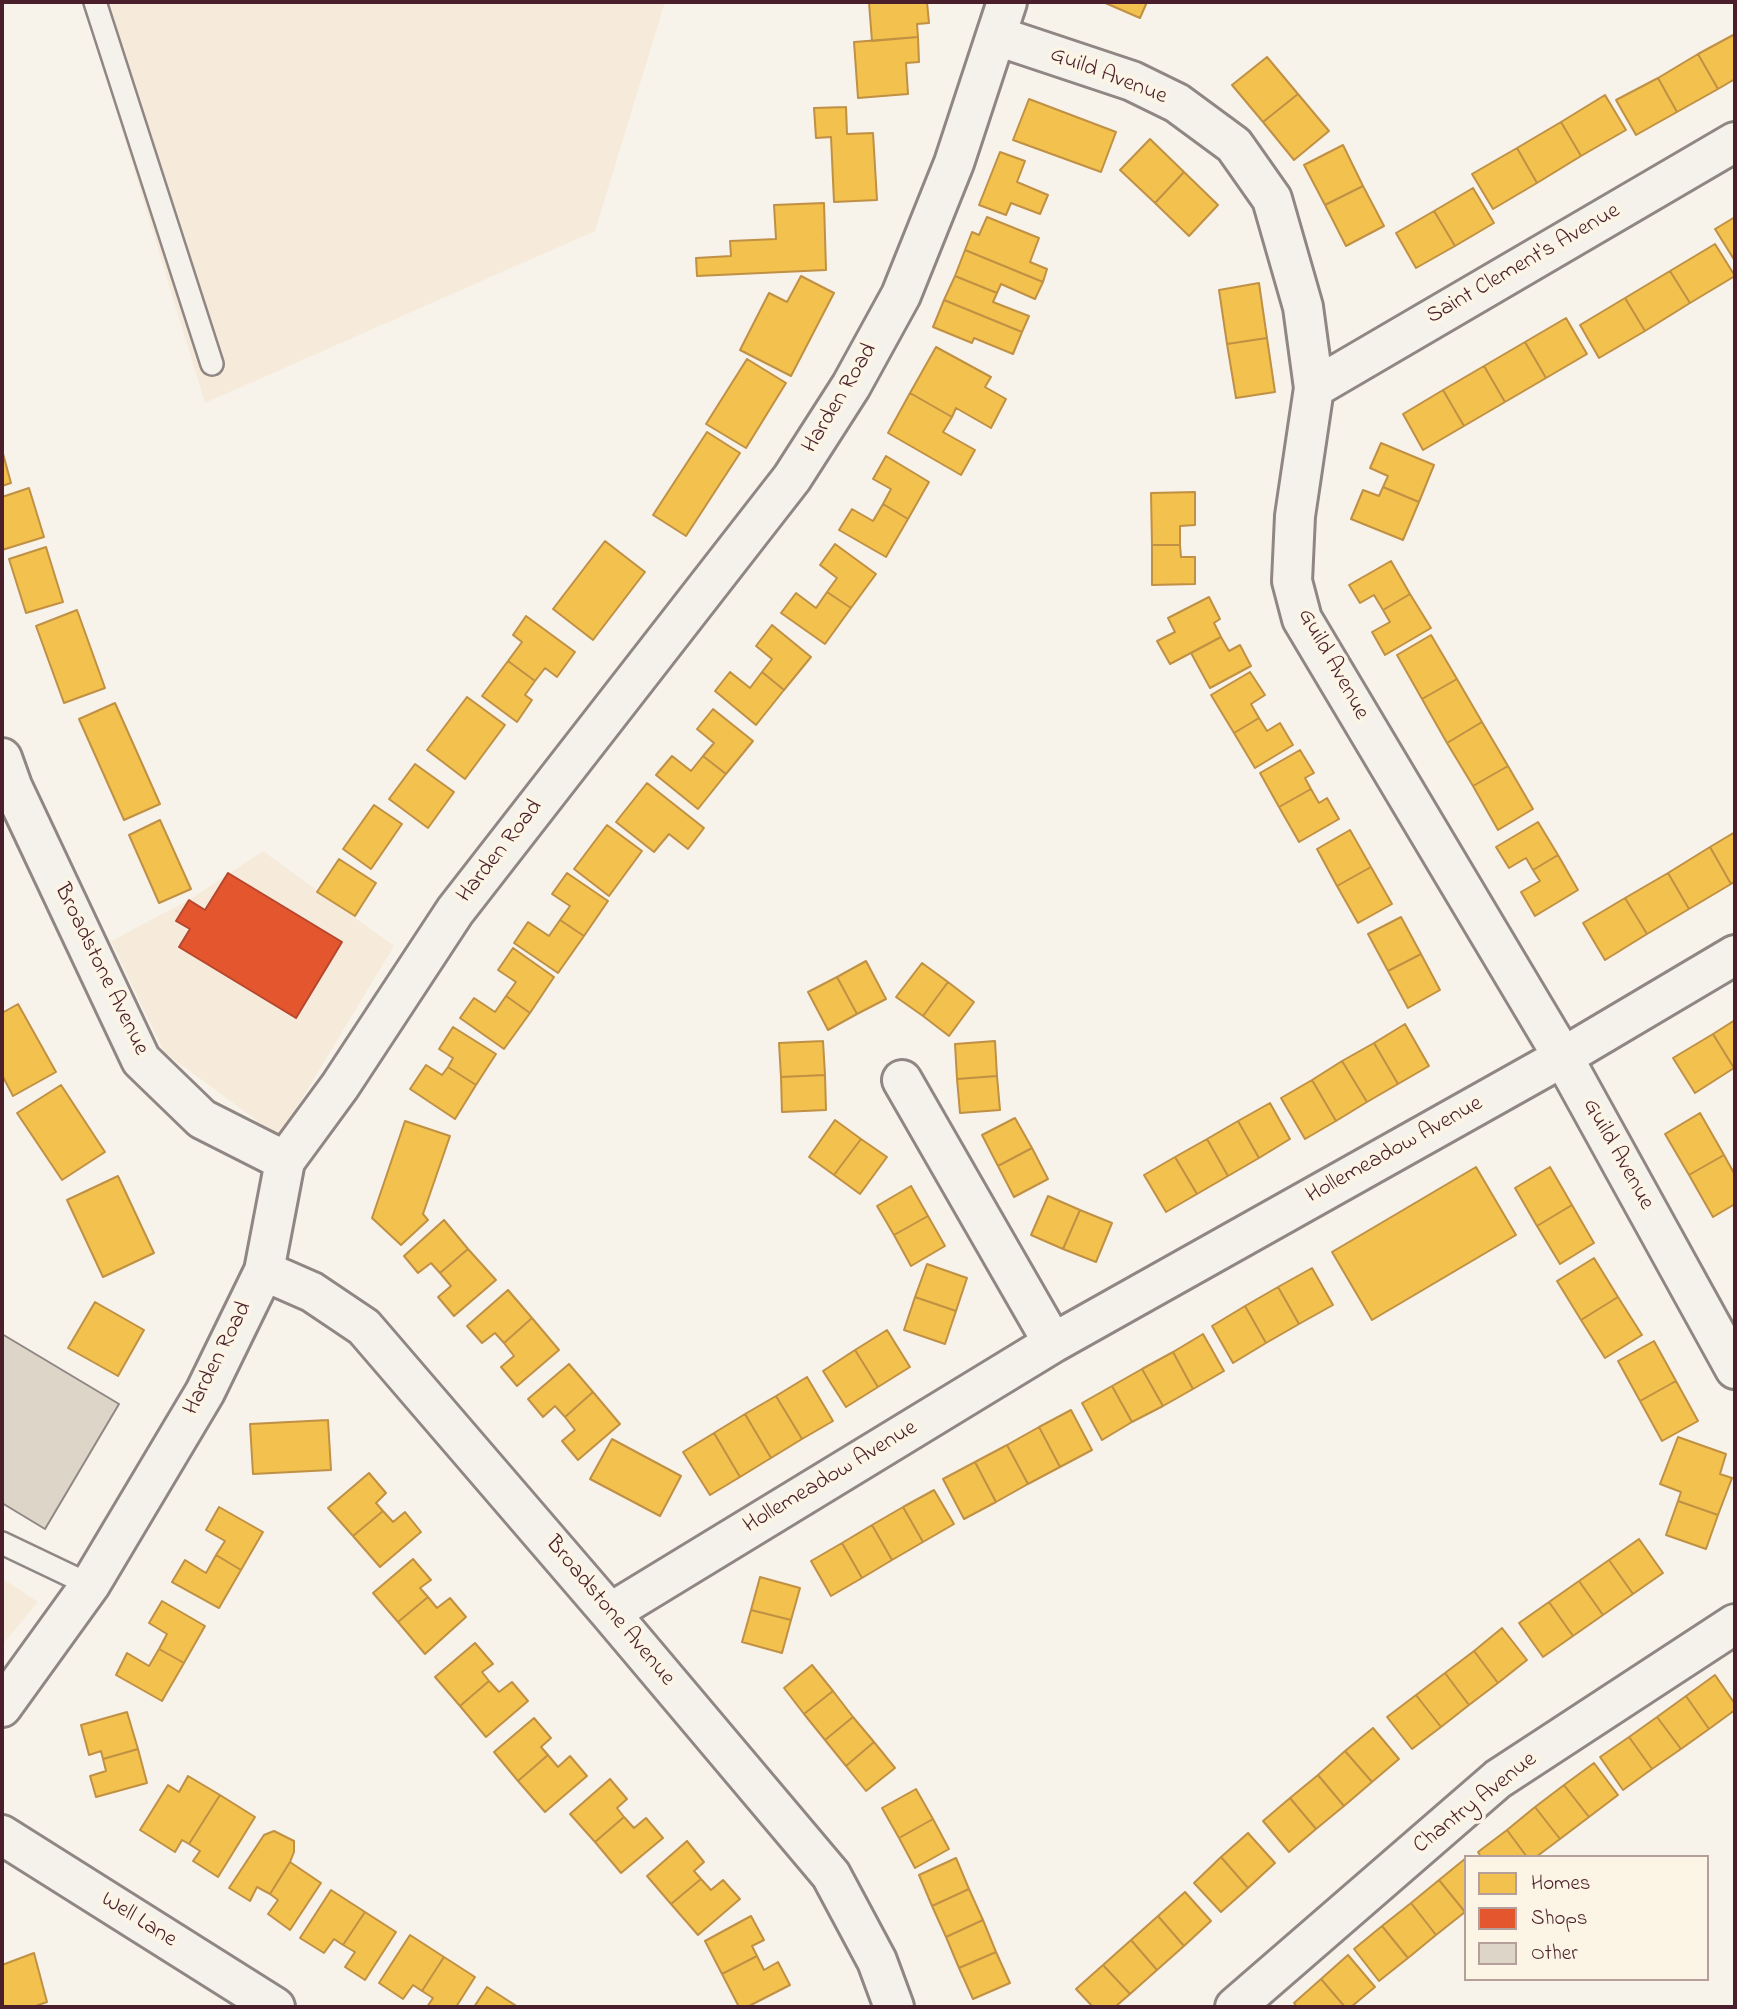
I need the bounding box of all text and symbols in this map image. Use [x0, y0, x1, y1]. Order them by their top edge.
street label: Guild Avenue [1046, 42, 1170, 112]
street label: Saint Clement's Avenue [1422, 198, 1626, 332]
street label: Harden Road [797, 339, 885, 459]
street label: Guild Avenue [1290, 605, 1374, 725]
street label: Harden Road [452, 795, 550, 909]
street label: Broadstone Avenue [47, 880, 153, 1060]
street label: Hollemeadow Avenue [1302, 1091, 1488, 1211]
street label: Guild Avenue [1575, 1095, 1659, 1215]
street label: Harden Road [179, 1298, 259, 1420]
street label: Hollemeadow Avenue [739, 1415, 923, 1541]
street label: Broadstone Avenue [538, 1531, 680, 1693]
street label: Chantry Avenue [1409, 1747, 1543, 1861]
legend [1464, 1855, 1709, 1981]
text: Homes [1531, 1869, 1591, 1899]
street label: Well Lane [95, 1887, 181, 1955]
text: Shops [1531, 1904, 1588, 1934]
text: Other [1531, 1939, 1578, 1969]

